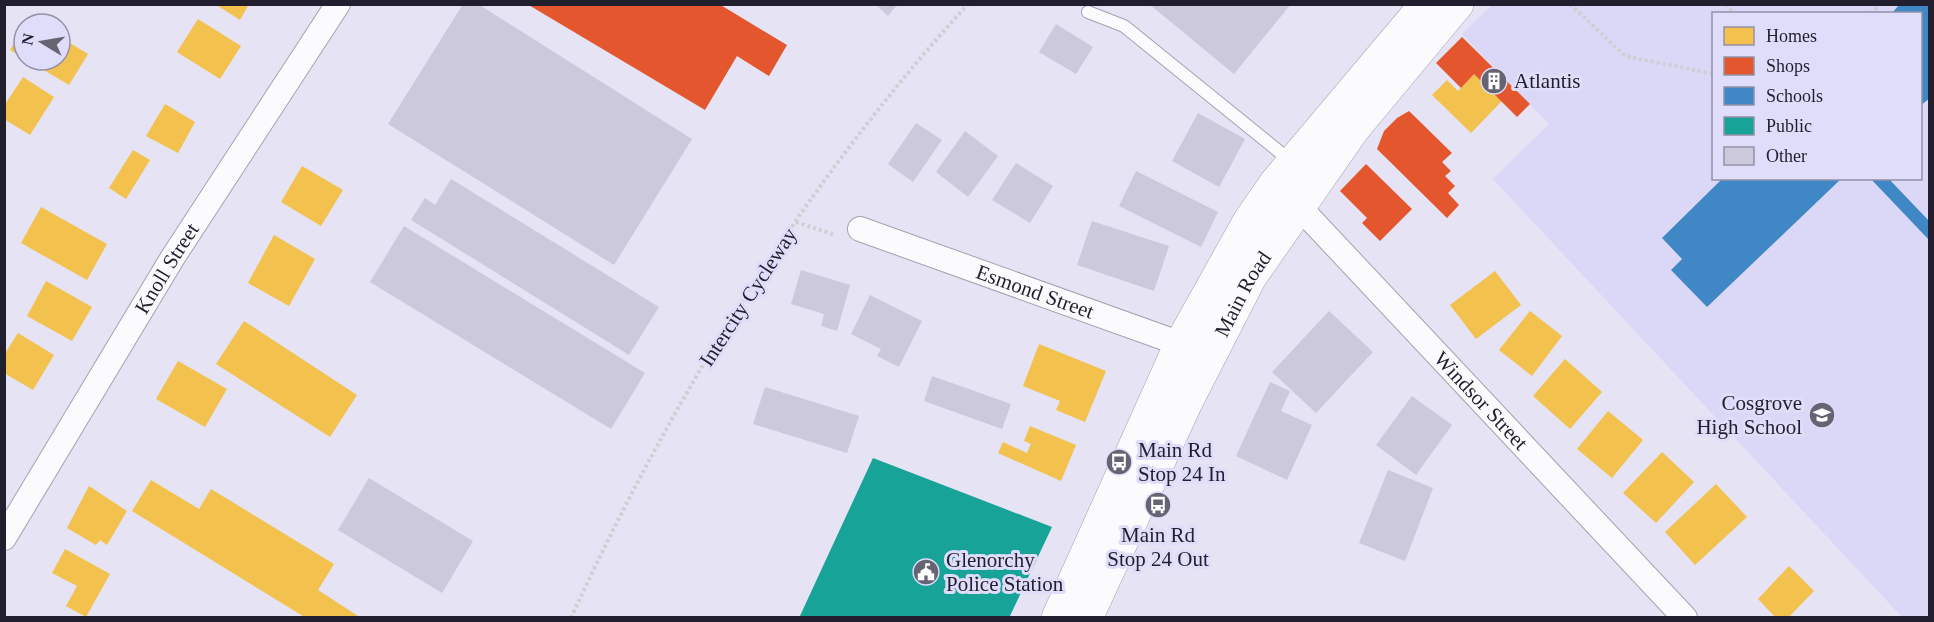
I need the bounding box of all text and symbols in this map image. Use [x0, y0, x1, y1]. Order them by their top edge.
north arrow [12, 12, 72, 72]
legend [1712, 12, 1922, 180]
text: Homes [1766, 26, 1817, 46]
text: N [18, 32, 37, 47]
text: Shops [1766, 56, 1810, 76]
building icon: Atlantis [1479, 66, 1509, 96]
place label: Atlantis [1514, 69, 1581, 93]
text: Schools [1766, 86, 1823, 106]
text: Public [1766, 116, 1812, 136]
text: Other [1766, 146, 1807, 166]
street label: Knoll Street [130, 218, 204, 318]
street label: Intercity Cycleway [694, 223, 802, 371]
street label: Main Road [1209, 246, 1276, 341]
street label: Esmond Street [973, 260, 1097, 324]
street label: Windsor Street [1429, 347, 1533, 455]
place label: Cosgrove High School [1696, 391, 1802, 439]
school or university icon: Cosgrove High School [1807, 400, 1837, 430]
place label: Main Rd Stop 24 In [1138, 438, 1226, 486]
bus stop icon: Main Rd Stop 24 In [1104, 447, 1134, 477]
bus stop icon: Main Rd Stop 24 Out [1143, 490, 1173, 520]
place label: Main Rd Stop 24 Out [1107, 523, 1209, 571]
place label: Glenorchy Police Station [946, 548, 1064, 596]
public building icon: Glenorchy Police Station [911, 557, 941, 587]

